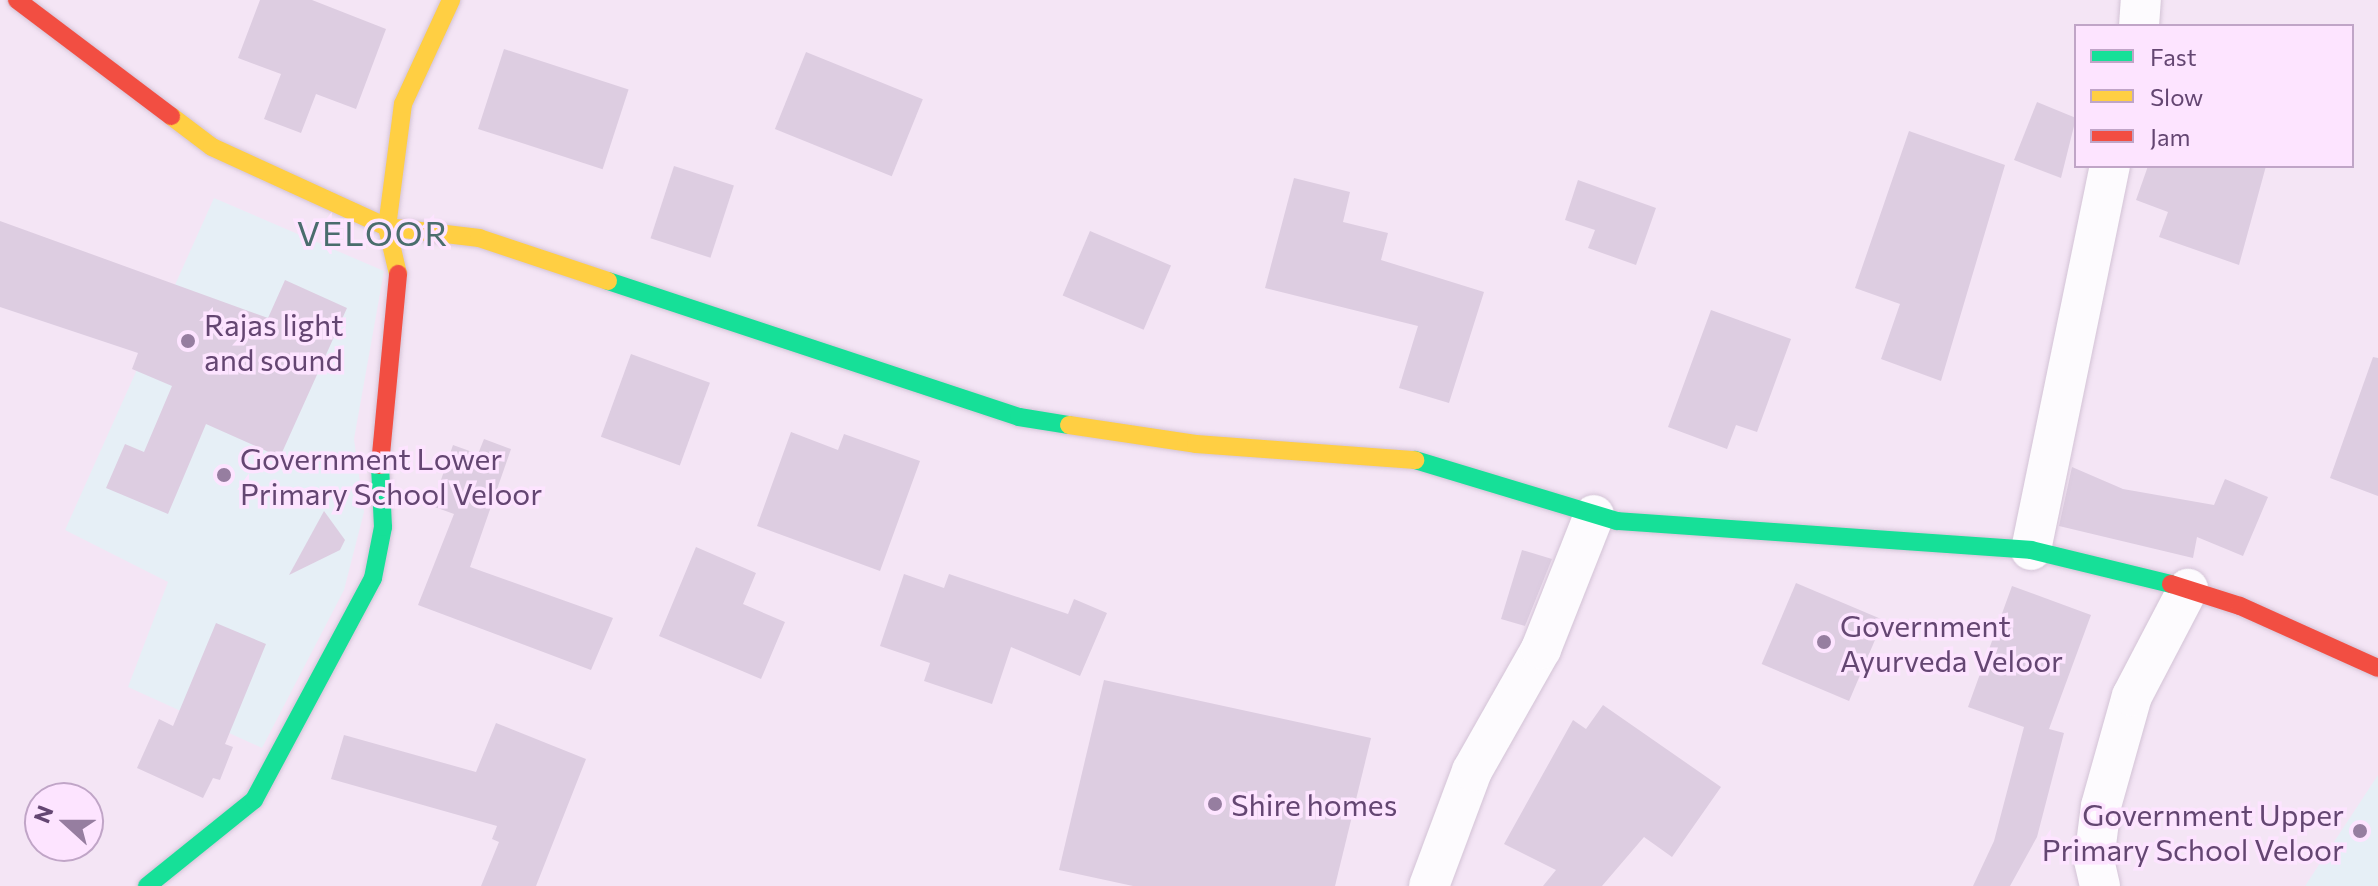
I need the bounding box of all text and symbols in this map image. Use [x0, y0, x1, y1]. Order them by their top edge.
legend [2074, 24, 2354, 168]
text: Fast [2150, 42, 2197, 71]
text: Slow [2150, 82, 2203, 111]
text: Jam [2150, 122, 2190, 151]
district label: VELOOR [297, 213, 449, 253]
place label: Rajas light and sound [204, 306, 344, 376]
marker: Rajas light and sound [179, 332, 197, 350]
place label: Government Lower Primary School Veloor [240, 440, 542, 510]
marker: Government Lower Primary School Veloor [215, 466, 233, 484]
place label: Government Ayurveda Veloor [1840, 607, 2063, 678]
marker: Government Ayurveda Veloor [1815, 633, 1833, 651]
north arrow [24, 782, 104, 862]
place label: Shire homes [1231, 786, 1397, 822]
marker: Shire homes [1206, 795, 1224, 813]
place label: Government Upper Primary School Veloor [2042, 796, 2344, 866]
text: N [27, 801, 59, 826]
marker: Government Upper Primary School Veloor [2351, 822, 2369, 840]

